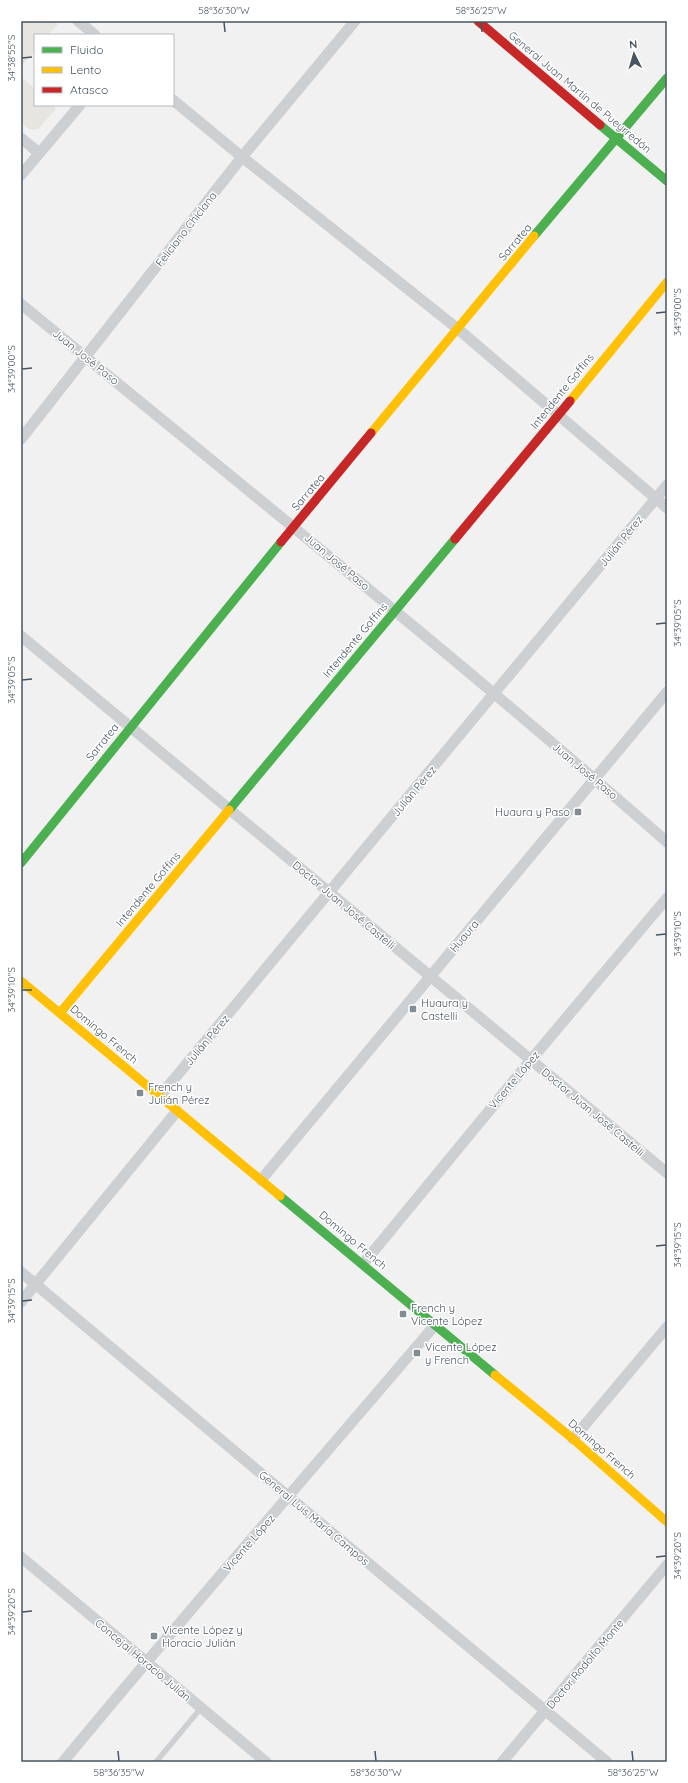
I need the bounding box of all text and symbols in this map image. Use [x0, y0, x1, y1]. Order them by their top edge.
text: 58°36'30"W [198, 4, 250, 17]
text: 58°36'25"W [455, 4, 507, 17]
street label: General Juan Martín de Pueyrredón [506, 28, 654, 156]
text: 34°38'55"S [5, 34, 18, 81]
legend [34, 34, 174, 106]
north arrow [614, 34, 654, 74]
text: N [628, 37, 638, 51]
text: Fluido [70, 42, 103, 57]
text: Lento [70, 62, 101, 77]
text: Atasco [70, 82, 108, 97]
street label: Feliciano Chiclana [152, 189, 220, 269]
street label: Sarratea [495, 220, 535, 264]
text: 34°39'00"S [671, 288, 684, 336]
street label: Juan José Paso [50, 326, 122, 388]
text: 34°39'00"S [5, 345, 18, 393]
street label: Intendente Goffins [527, 350, 597, 432]
street label: Sarratea [288, 470, 328, 514]
street label: Julián Pérez [596, 513, 646, 569]
street label: Juan José Paso [302, 531, 373, 594]
text: 34°39'05"S [671, 599, 684, 647]
street label: Intendente Goffins [320, 600, 390, 680]
text: 34°39'05"S [5, 656, 18, 704]
street label: Sarratea [83, 720, 121, 764]
street label: Juan José Paso [550, 740, 621, 803]
street label: Julián Pérez [389, 763, 439, 819]
place label: Huaura y Paso [495, 805, 570, 819]
marker: Huaura y Paso [573, 807, 583, 817]
street label: Intendente Goffins [113, 849, 183, 929]
street label: Doctor Juan José Castelli [290, 858, 398, 952]
text: 34°39'10"S [671, 911, 684, 957]
street label: Huaura [447, 917, 481, 955]
text: 34°39'10"S [5, 967, 18, 1013]
place label: Huaura y Castelli [421, 996, 468, 1023]
street label: Domingo French [67, 1002, 141, 1066]
marker: Huaura y Castelli [408, 1004, 418, 1014]
street label: Julián Pérez [182, 1012, 232, 1068]
street label: Vicente López [486, 1048, 542, 1112]
street label: Doctor Juan José Castelli [539, 1065, 647, 1159]
place label: French y Julián Pérez [148, 1080, 210, 1107]
marker: French y Julián Pérez [135, 1088, 145, 1098]
street label: Domingo French [316, 1208, 390, 1272]
text: 34°39'15"S [671, 1222, 684, 1268]
text: 34°39'15"S [5, 1278, 18, 1324]
place label: French y Vicente López [411, 1301, 482, 1328]
marker: French y Vicente López [398, 1309, 408, 1319]
place label: Vicente López y French [425, 1340, 496, 1367]
marker: Vicente López y French [412, 1348, 422, 1358]
street label: Domingo French [566, 1416, 638, 1482]
street label: General Luis María Campos [256, 1468, 372, 1568]
street label: Vicente López [220, 1511, 278, 1575]
text: 34°39'20"S [671, 1532, 684, 1580]
text: 34°39'20"S [5, 1588, 18, 1636]
street label: Concejal Horacio Julián [92, 1616, 194, 1704]
street label: Doctor Rodolfo Monte [543, 1616, 627, 1712]
place label: Vicente López y Horacio Julián [162, 1623, 243, 1650]
marker: Vicente López y Horacio Julián [149, 1631, 159, 1641]
text: 58°36'35"W [94, 1766, 145, 1779]
text: 58°36'30"W [350, 1766, 402, 1779]
text: 58°36'25"W [607, 1766, 659, 1779]

